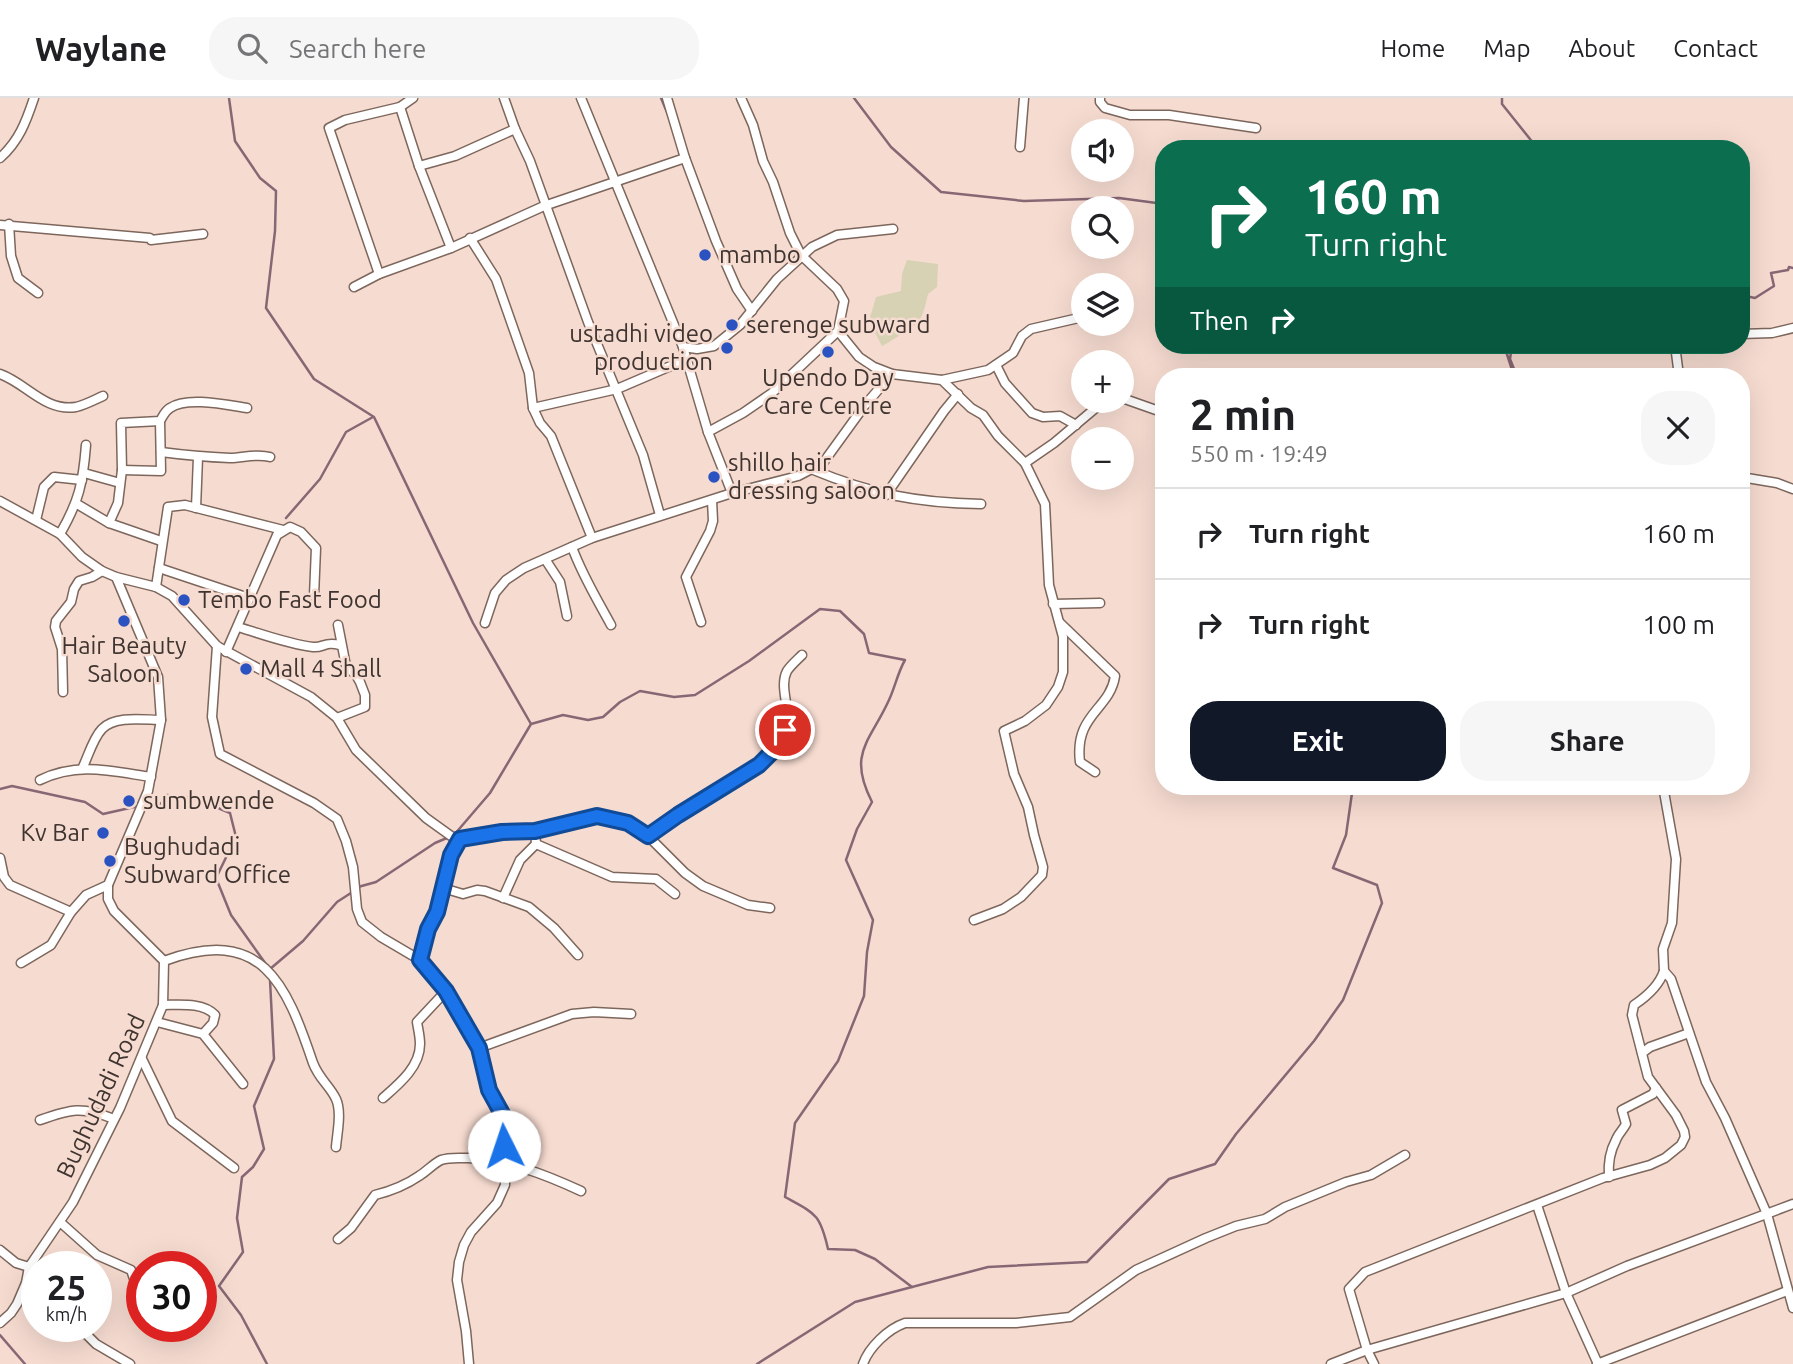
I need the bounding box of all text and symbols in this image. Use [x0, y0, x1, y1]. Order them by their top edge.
search box [209, 17, 699, 80]
icon: search [233, 29, 271, 67]
text: Waylane [35, 30, 167, 67]
text: Search here [289, 34, 426, 63]
text: Home [1380, 35, 1445, 62]
text: Map [1483, 35, 1530, 62]
text: About [1568, 35, 1635, 62]
text: Contact [1673, 35, 1758, 62]
map controls [1071, 119, 1134, 490]
button: sound [1071, 119, 1134, 182]
icon: right [1190, 168, 1281, 259]
text: 160 m [1305, 168, 1442, 223]
button: search [1071, 196, 1134, 259]
text: Turn right [1305, 226, 1447, 262]
place label: mambo [719, 241, 801, 268]
marker: mambo [697, 247, 713, 263]
button: layers [1071, 273, 1134, 336]
icon: right [1263, 301, 1301, 339]
text: Then [1190, 306, 1249, 335]
place label: serenge subward [746, 311, 930, 338]
marker: serenge subward [724, 317, 740, 333]
place label: ustadhi video production [569, 320, 713, 375]
marker: ustadhi video production [719, 340, 735, 356]
marker: Upendo Day Care Centre [820, 344, 836, 360]
button: + [1071, 350, 1134, 413]
place label: Upendo Day Care Centre [762, 364, 894, 419]
text: 2 min [1190, 391, 1296, 438]
button: close [1641, 391, 1715, 465]
button: − [1071, 427, 1134, 490]
text: 550 m · 19:49 [1190, 441, 1328, 466]
place label: shillo hair dressing saloon [728, 449, 895, 504]
marker: shillo hair dressing saloon [706, 469, 722, 485]
icon: right [1190, 515, 1228, 553]
text: Turn right [1249, 519, 1370, 548]
text: 160 m [1643, 519, 1715, 548]
place label: Tembo Fast Food [198, 586, 382, 613]
marker: Tembo Fast Food [176, 592, 192, 608]
icon: right [1190, 606, 1228, 644]
text: Turn right [1249, 610, 1370, 639]
text: 100 m [1643, 610, 1715, 639]
marker: Hair Beauty Saloon [116, 613, 132, 629]
place label: Hair Beauty Saloon [61, 632, 187, 687]
place label: Mall 4 Shall [260, 655, 382, 682]
marker: Mall 4 Shall [238, 661, 254, 677]
pin [755, 700, 815, 760]
button: Exit [1190, 701, 1446, 781]
button: Share [1460, 701, 1715, 781]
icon: arrive [766, 711, 804, 749]
place label: sumbwende [143, 787, 275, 814]
marker: sumbwende [121, 793, 137, 809]
place label: Kv Bar [21, 819, 89, 846]
marker: Kv Bar [95, 825, 111, 841]
place label: Bughudadi Subward Office [124, 833, 291, 888]
marker: Bughudadi Subward Office [102, 853, 118, 869]
street label: Bughudadi Road [51, 1010, 150, 1182]
position arrow [467, 1109, 541, 1183]
speed limit sign: 30 [126, 1251, 217, 1342]
text: 25 [47, 1267, 86, 1307]
text: km/h [46, 1304, 87, 1324]

